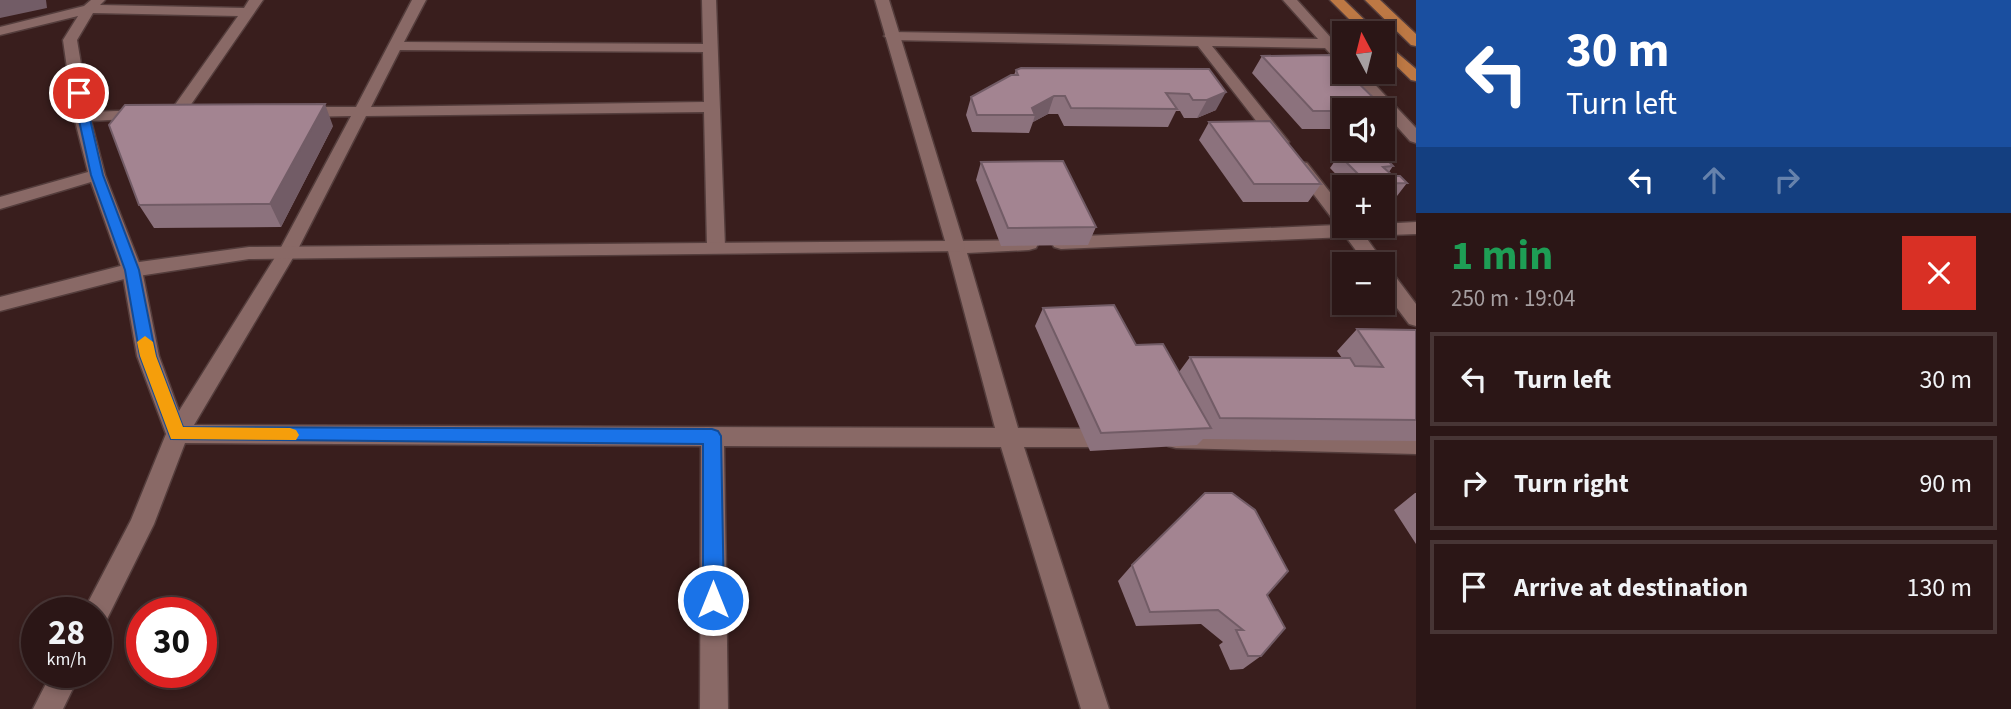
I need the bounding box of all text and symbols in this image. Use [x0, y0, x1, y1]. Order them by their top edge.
text: 30 m [1566, 16, 1670, 86]
north arrow [1332, 21, 1395, 84]
map controls [1332, 21, 1395, 315]
icon: left [1451, 28, 1542, 119]
pin [49, 63, 109, 123]
icon: arrive [60, 74, 98, 112]
text: Turn left [1566, 81, 1677, 127]
button: sound [1332, 98, 1395, 161]
icon: left [1622, 161, 1660, 199]
icon: ahead [1695, 161, 1733, 199]
icon: right [1768, 161, 1806, 199]
button: + [1332, 175, 1395, 238]
text: 1 min [1451, 226, 1553, 286]
button: close [1902, 236, 1976, 310]
button: − [1332, 252, 1395, 315]
text: 250 m · 19:04 [1451, 282, 1575, 315]
icon: left [1455, 360, 1493, 398]
text: Turn left [1514, 361, 1611, 398]
text: 30 m [1919, 361, 1972, 398]
icon: right [1455, 464, 1493, 502]
text: Turn right [1514, 465, 1629, 502]
text: 90 m [1919, 465, 1972, 502]
position arrow [676, 563, 750, 637]
icon: arrive [1455, 568, 1493, 606]
text: Arrive at destination [1514, 569, 1748, 606]
text: 130 m [1906, 569, 1972, 606]
speed limit sign: 30 [126, 597, 217, 688]
text: 28 [48, 608, 85, 658]
text: km/h [47, 647, 86, 672]

